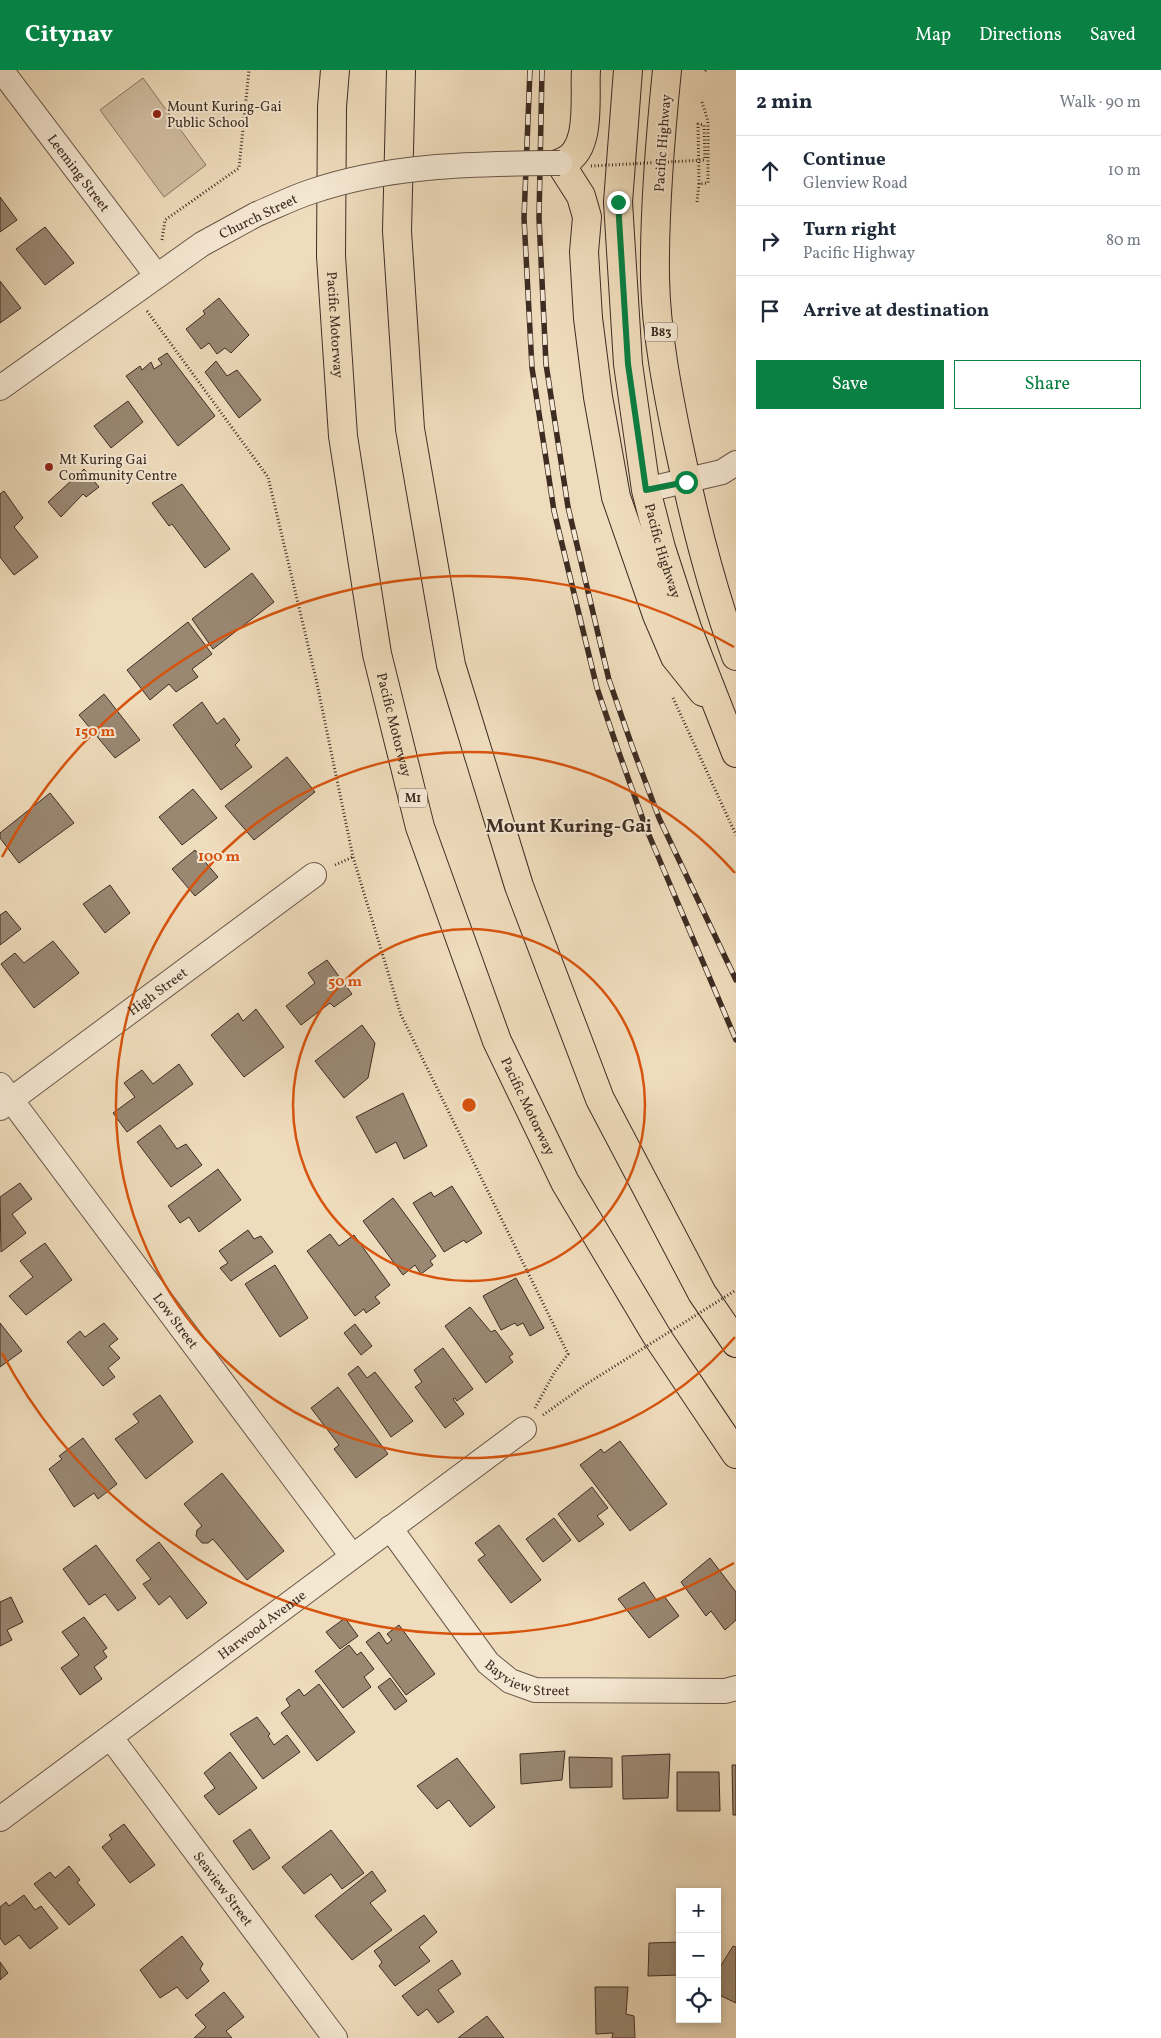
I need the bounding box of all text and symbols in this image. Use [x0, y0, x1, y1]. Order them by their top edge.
text: Citynav [25, 18, 113, 52]
text: Map [915, 23, 951, 48]
text: Directions [979, 23, 1062, 48]
text: Saved [1090, 23, 1136, 48]
text: 2 min [756, 88, 813, 117]
text: Walk · 90 m [1059, 92, 1141, 114]
street label: Pacific Highway [651, 93, 676, 193]
place label: Mount Kuring-Gai Public School [167, 98, 282, 133]
marker: Mount Kuring-Gai Public School [151, 108, 163, 120]
street label: Leeming Street [42, 131, 113, 217]
text: Continue [803, 147, 886, 173]
icon: ahead [756, 157, 784, 185]
text: 10 m [1108, 160, 1141, 182]
text: Glenview Road [803, 173, 908, 195]
street label: Church Street [216, 190, 301, 245]
route end [607, 191, 630, 214]
text: Turn right [803, 217, 896, 243]
icon: right [756, 227, 784, 255]
text: 80 m [1106, 230, 1141, 252]
text: Pacific Highway [803, 243, 915, 265]
street label: Pacific Motorway [321, 271, 347, 379]
icon: arrive [756, 297, 784, 325]
text: Arrive at destination [803, 298, 989, 324]
road number: B83 [645, 322, 677, 342]
button: Save [756, 360, 944, 409]
button: Share [954, 360, 1141, 409]
place label: Mt Kuring Gai Community Centre [59, 451, 178, 486]
marker: Mt Kuring Gai Community Centre [43, 461, 55, 473]
route start [675, 471, 698, 494]
street label: Pacific Highway [639, 502, 685, 601]
street label: Pacific Motorway [371, 671, 415, 780]
text: 150 m [75, 722, 115, 743]
road number: M1 [399, 788, 427, 808]
district label: Mount Kuring-Gai [486, 814, 653, 840]
text: 100 m [198, 847, 241, 868]
street label: High Street [125, 964, 192, 1021]
text: 50 m [328, 972, 362, 993]
street label: Pacific Motorway [495, 1054, 559, 1159]
centre of rings [460, 1096, 478, 1114]
street label: Low Street [148, 1290, 202, 1353]
street label: Harwood Avenue [214, 1586, 311, 1665]
street label: Bayview Street [480, 1656, 570, 1701]
street label: Seaview Street [188, 1848, 257, 1931]
map controls [676, 1888, 721, 2023]
button: + [676, 1888, 721, 1933]
button: − [676, 1933, 721, 1978]
button: locate [676, 1978, 721, 2023]

